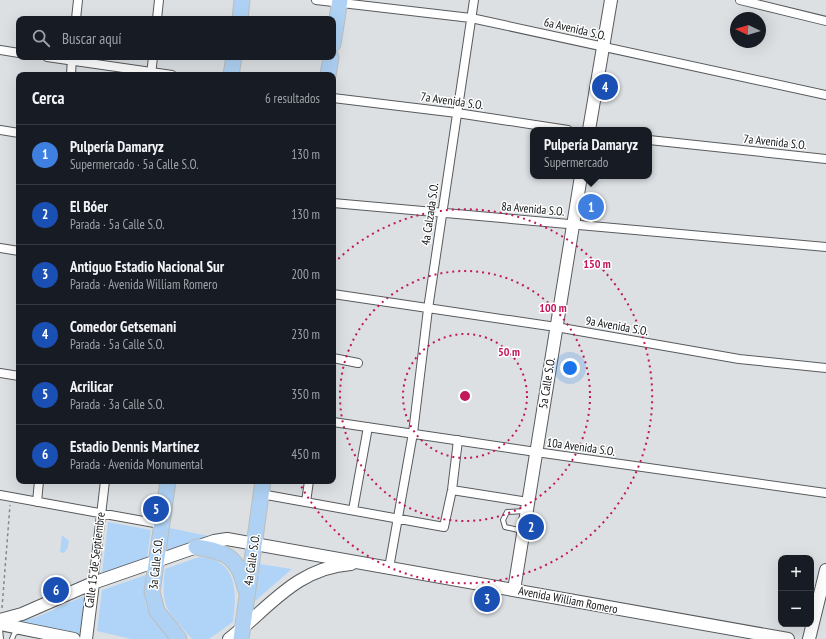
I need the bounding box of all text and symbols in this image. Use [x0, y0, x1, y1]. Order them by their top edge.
north arrow [730, 12, 766, 48]
street label: 6a Avenida S.O. [543, 14, 608, 43]
search box [16, 16, 336, 60]
icon: search [30, 27, 52, 49]
text: Buscar aquí [62, 29, 122, 48]
pin: 4 [592, 72, 618, 102]
text: Cerca [32, 87, 65, 109]
street label: 7a Avenida S.O. [420, 89, 484, 112]
text: 6 resultados [265, 90, 320, 107]
popup [530, 127, 652, 179]
street label: 7a Avenida S.O. [743, 131, 807, 152]
text: Pulpería Damaryz [544, 135, 638, 154]
text: Pulpería Damaryz [70, 137, 164, 156]
text: 1 [42, 146, 48, 163]
text: 130 m [291, 146, 320, 163]
text: Supermercado [544, 154, 608, 171]
text: Supermercado · 5a Calle S.O. [70, 156, 199, 173]
street label: 4a Calzada S.O. [418, 182, 441, 246]
pin: 1 [578, 192, 604, 222]
text: El Bóer [70, 197, 108, 216]
street label: 8a Avenida S.O. [501, 198, 565, 219]
text: 2 [42, 206, 48, 223]
text: 130 m [291, 206, 320, 223]
text: Parada · 5a Calle S.O. [70, 216, 165, 233]
text: 150 m [583, 256, 611, 271]
text: Antiguo Estadio Nacional Sur [70, 257, 224, 276]
text: 3 [42, 266, 48, 283]
text: 200 m [291, 266, 320, 283]
text: Parada · Avenida William Romero [70, 276, 218, 293]
text: 100 m [539, 300, 567, 315]
street label: 9a Avenida S.O. [585, 313, 650, 338]
text: Comedor Getsemani [70, 317, 176, 336]
text: 4 [42, 326, 48, 343]
text: 230 m [291, 326, 320, 343]
text: Parada · 5a Calle S.O. [70, 336, 165, 353]
text: 50 m [498, 344, 520, 359]
street label: 5a Calle S.O. [535, 356, 558, 410]
your location [560, 358, 580, 378]
text: Acrilicar [70, 377, 113, 396]
text: 5 [42, 386, 48, 403]
text: 350 m [291, 386, 320, 403]
centre of rings [458, 389, 472, 403]
text: Parada · 3a Calle S.O. [70, 396, 165, 413]
street label: 10a Avenida S.O. [546, 434, 616, 459]
text: Estadio Dennis Martínez [70, 437, 199, 456]
text: 6 [42, 446, 48, 463]
text: 450 m [291, 446, 320, 463]
text: Parada · Avenida Monumental [70, 456, 203, 473]
pin: 5 [143, 494, 169, 524]
street label: Calle 15 de Septiembre [81, 511, 108, 609]
pin: 2 [518, 512, 544, 542]
street label: 4a Calle S.O. [240, 533, 263, 587]
street label: 3a Calle S.O. [145, 537, 166, 590]
map controls [778, 555, 814, 627]
button: + [778, 555, 814, 591]
pin: 6 [43, 575, 69, 605]
street label: Avenida William Romero [517, 583, 619, 616]
pin: 3 [474, 584, 500, 614]
button: − [778, 591, 814, 627]

